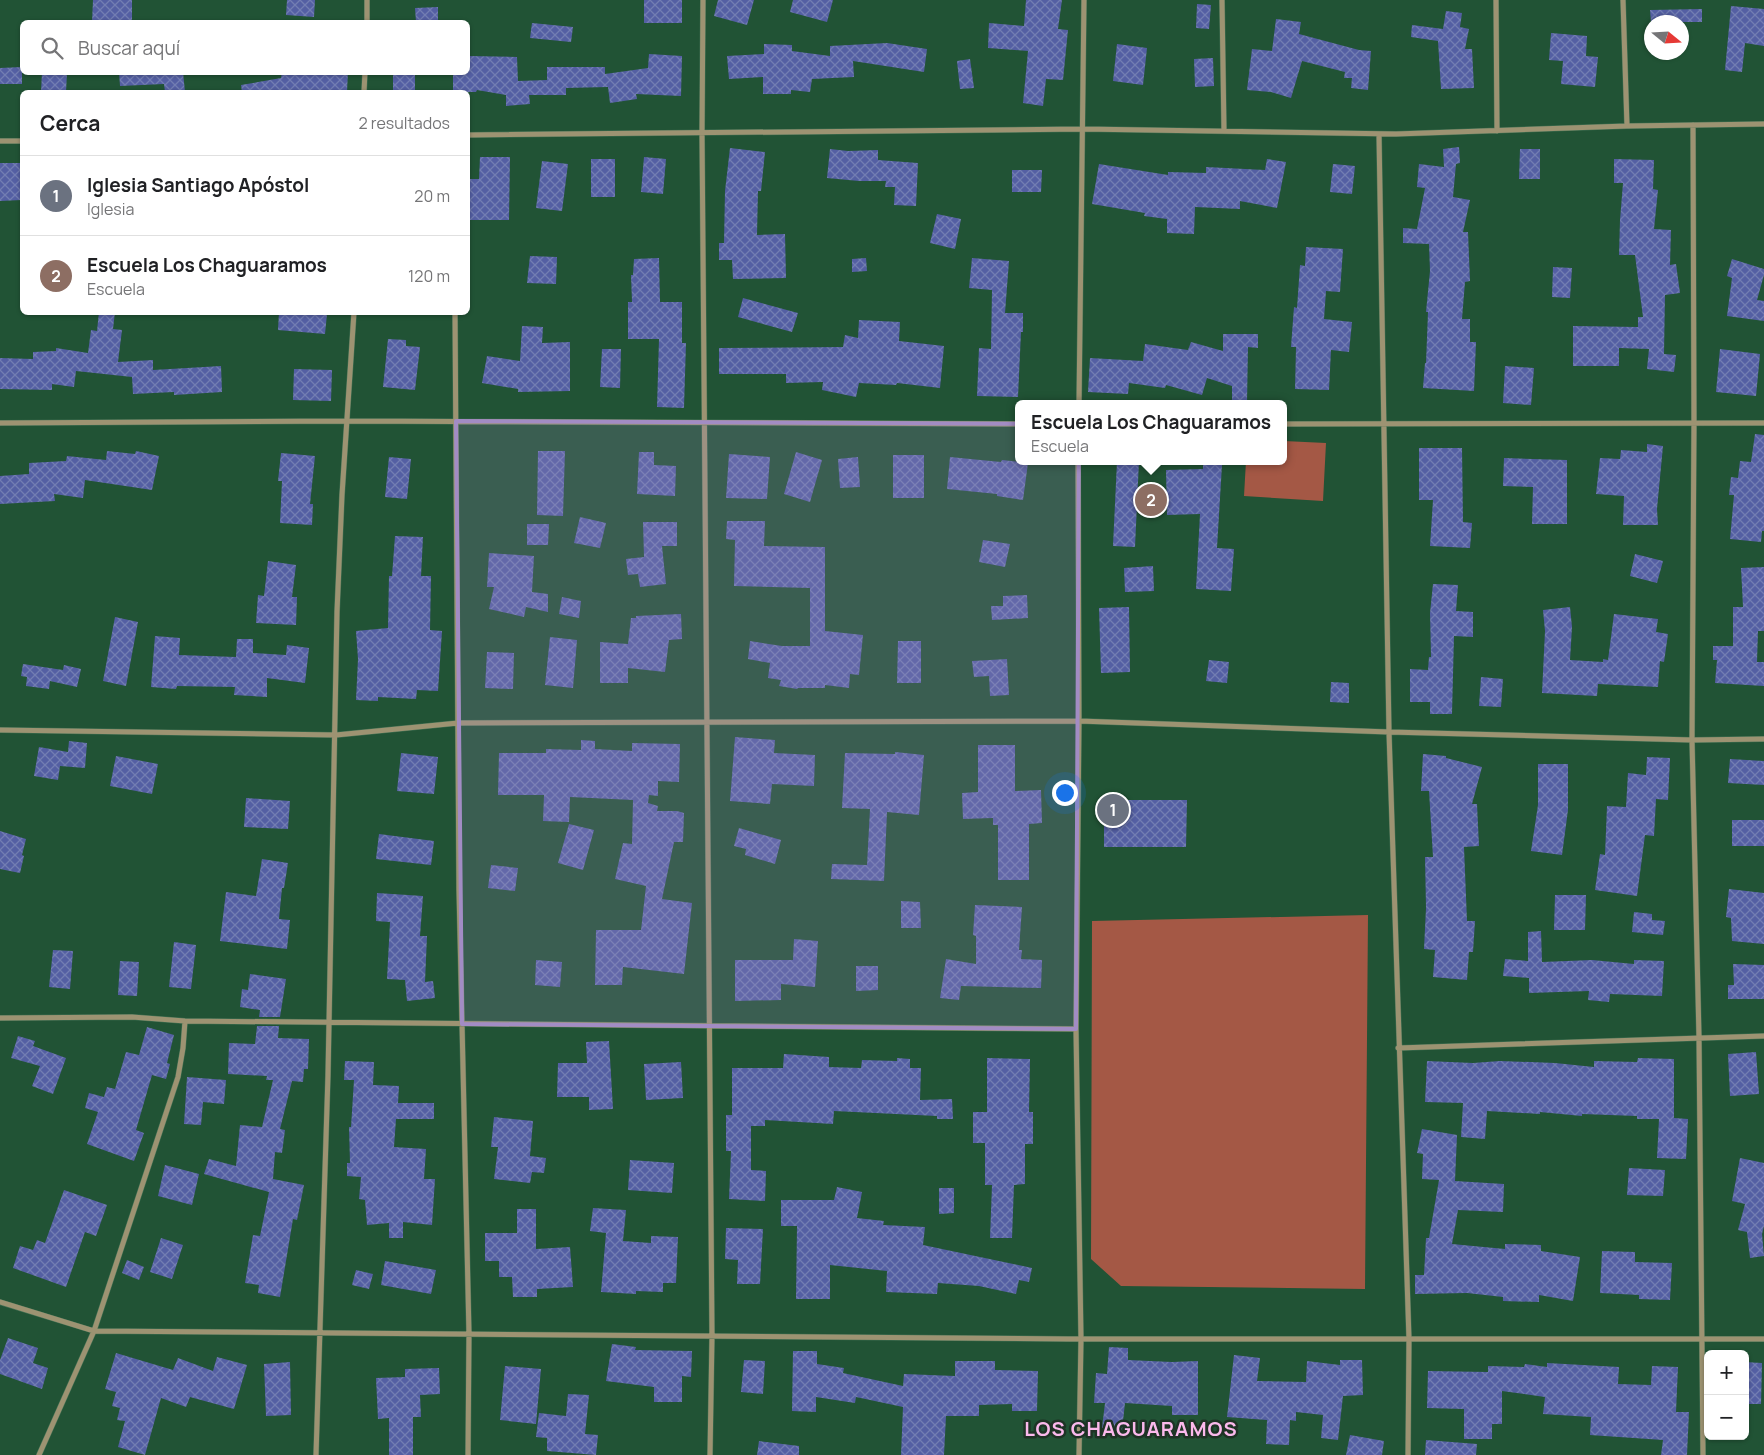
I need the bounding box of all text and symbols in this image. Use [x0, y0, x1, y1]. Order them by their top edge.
north arrow [1644, 15, 1689, 60]
search box [20, 20, 470, 75]
icon: search [38, 34, 66, 62]
text: Buscar aquí [78, 35, 180, 61]
text: Cerca [40, 109, 100, 137]
text: 2 resultados [359, 112, 450, 134]
text: Iglesia Santiago Apóstol [87, 172, 309, 198]
text: 1 [52, 185, 60, 207]
text: 20 m [414, 185, 450, 207]
text: Iglesia [87, 198, 134, 220]
text: Escuela Los Chaguaramos [87, 252, 327, 278]
text: 2 [51, 265, 61, 287]
text: 120 m [408, 265, 450, 287]
text: Escuela [87, 278, 145, 300]
popup [1015, 400, 1287, 465]
text: Escuela Los Chaguaramos [1031, 409, 1271, 435]
text: Escuela [1031, 435, 1089, 457]
pin: 2 [1135, 481, 1167, 519]
your location [1052, 780, 1078, 806]
pin: 1 [1097, 791, 1129, 829]
map controls [1704, 1350, 1749, 1440]
button: + [1704, 1350, 1749, 1395]
button: − [1704, 1395, 1749, 1440]
district label: LOS CHAGUARAMOS [1024, 1415, 1238, 1442]

